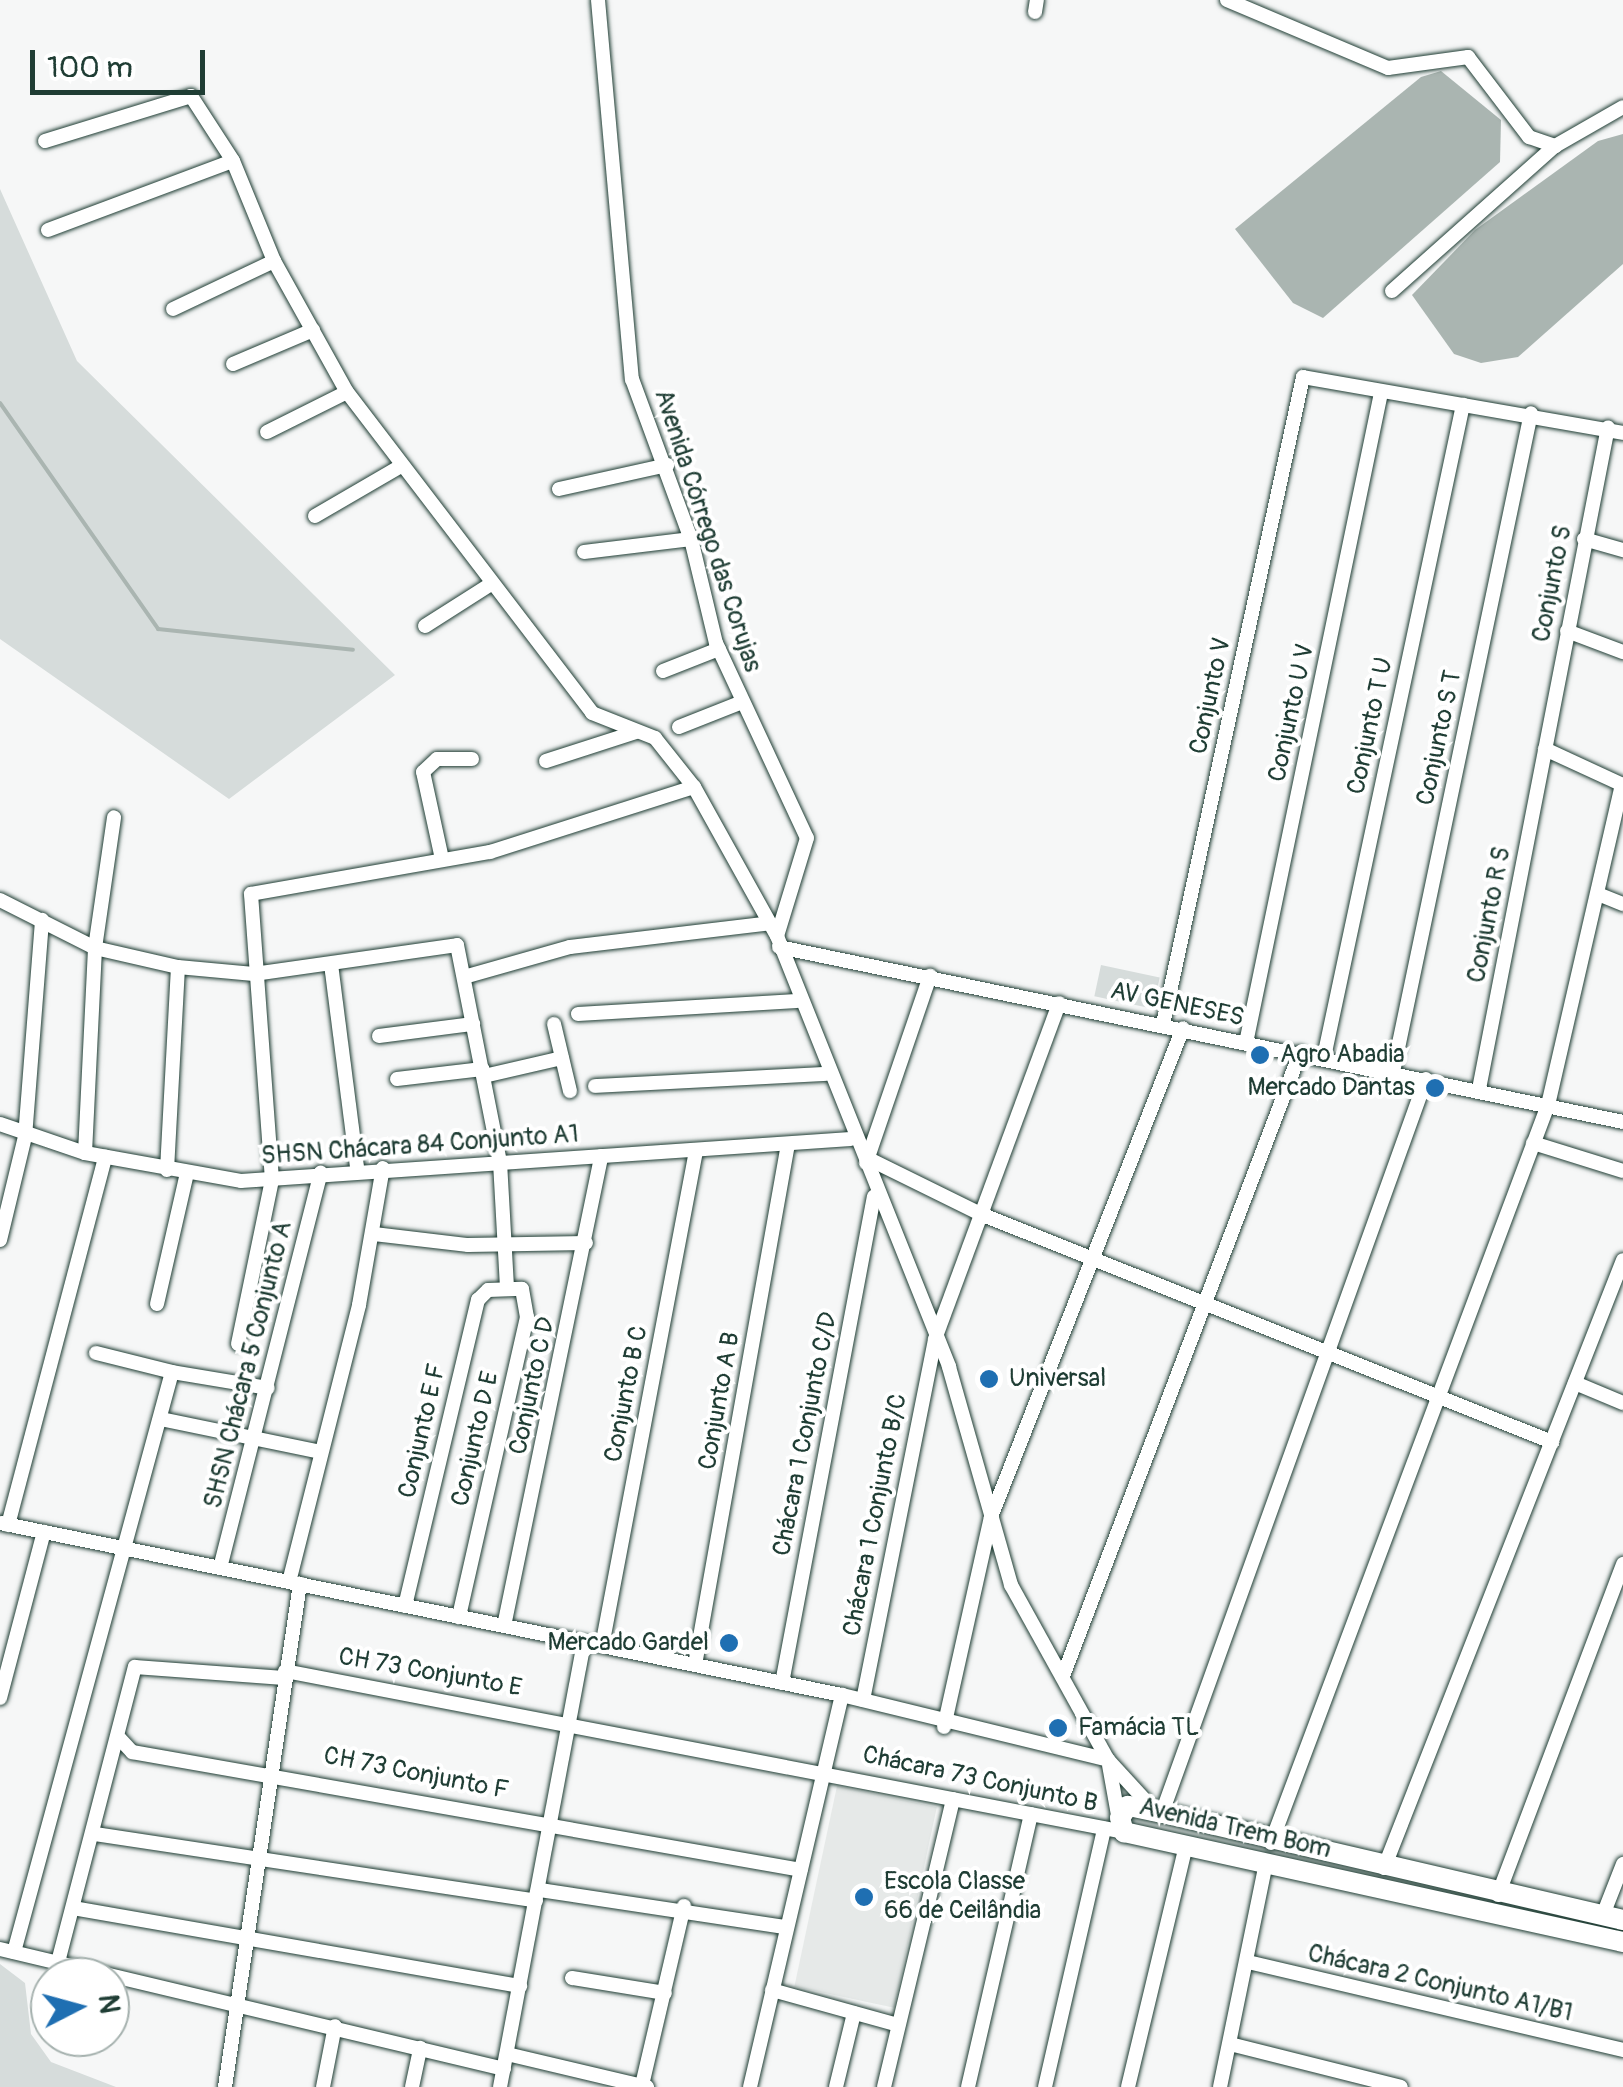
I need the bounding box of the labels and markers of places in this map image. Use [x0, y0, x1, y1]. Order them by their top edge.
place label: Agro Abadia [1280, 1040, 1405, 1070]
marker: Agro Abadia [1249, 1044, 1271, 1066]
place label: Mercado Dantas [1248, 1073, 1415, 1103]
marker: Mercado Dantas [1424, 1077, 1446, 1099]
place label: Universal [1009, 1364, 1106, 1394]
marker: Universal [978, 1368, 1000, 1390]
place label: Mercado Gardel [547, 1628, 709, 1658]
marker: Mercado Gardel [718, 1632, 740, 1654]
place label: Famácia TL [1078, 1713, 1199, 1743]
marker: Famácia TL [1047, 1717, 1069, 1739]
place label: Escola Classe 66 de Ceilândia [884, 1868, 1041, 1927]
marker: Escola Classe 66 de Ceilândia [853, 1886, 875, 1908]

